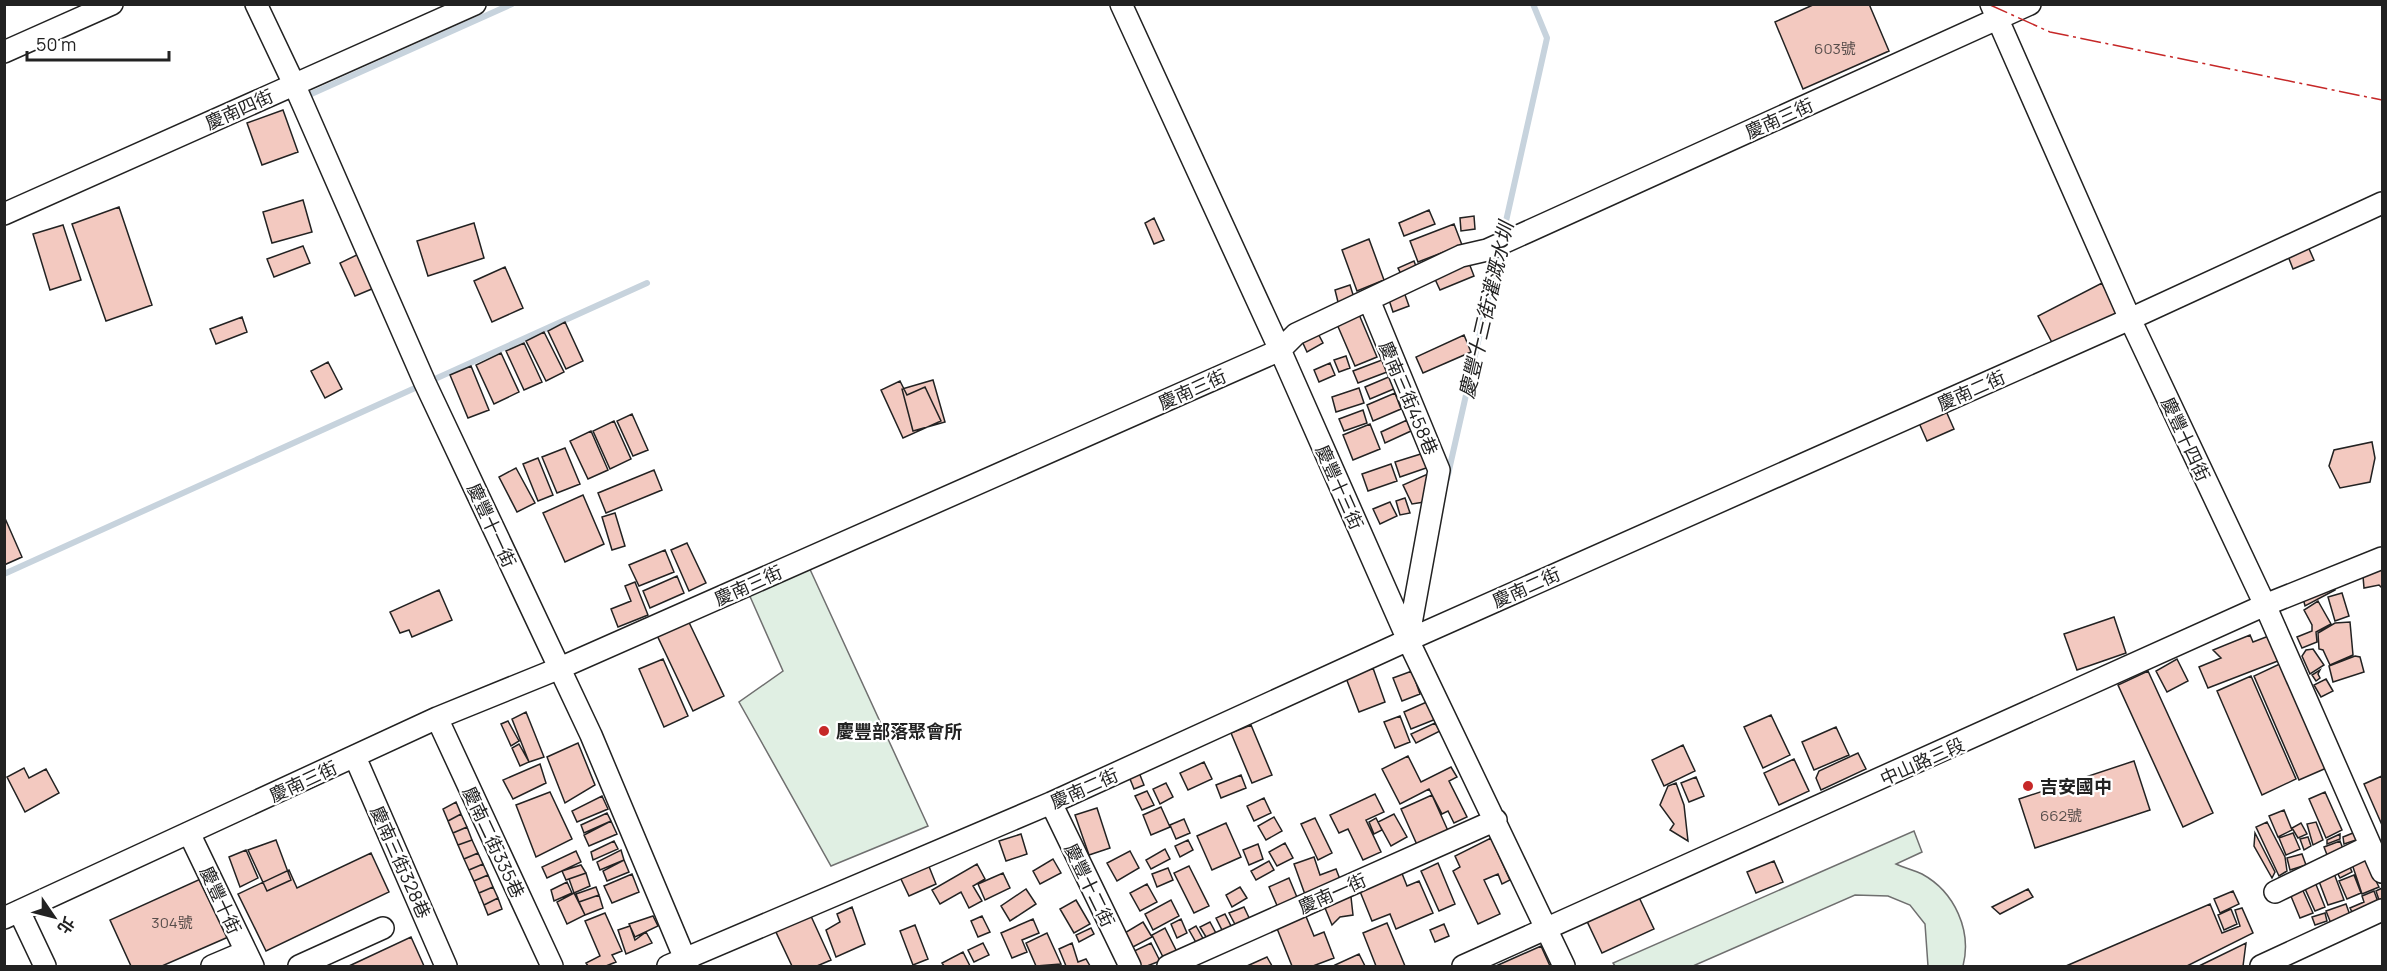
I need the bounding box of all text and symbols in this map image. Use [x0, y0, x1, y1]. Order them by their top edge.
scale bar [27, 24, 170, 62]
text: 50 m [36, 32, 76, 56]
house number: 603號 [1814, 38, 1856, 59]
street label: 慶南四街 [201, 83, 277, 135]
street label: 慶南三街 [1741, 92, 1817, 144]
water label: 慶豐十三街灌溉水圳 [1453, 216, 1520, 401]
street label: 慶南三街458巷 [1374, 337, 1444, 459]
street label: 慶南三街 [1154, 363, 1230, 415]
street label: 慶南二街 [1933, 364, 2009, 416]
street label: 慶豐十四街 [2156, 393, 2216, 485]
street label: 慶豐十三街 [1311, 441, 1369, 533]
street label: 慶豐十一街 [462, 479, 522, 571]
street label: 慶南三街 [710, 559, 786, 611]
street label: 慶南二街 [1488, 561, 1564, 613]
place label: 慶豐部落聚會所 [836, 719, 962, 743]
marker: 慶豐部落聚會所 [817, 724, 831, 738]
street label: 中山路三段 [1876, 732, 1968, 790]
street label: 慶南三街 [265, 755, 341, 807]
street label: 慶南二街 [1046, 762, 1122, 814]
place label: 吉安國中 [2040, 774, 2112, 798]
marker: 吉安國中 [2021, 779, 2035, 793]
street label: 慶南二街335巷 [458, 782, 530, 902]
street label: 慶南三街328巷 [365, 802, 437, 922]
house number: 662號 [2040, 805, 2082, 826]
street label: 慶豐十二街 [1059, 839, 1121, 931]
street label: 慶豐十街 [195, 862, 247, 938]
street label: 慶南一街 [1294, 867, 1370, 919]
north arrow [24, 887, 84, 947]
house number: 304號 [151, 912, 193, 933]
text: 北 [53, 913, 80, 938]

